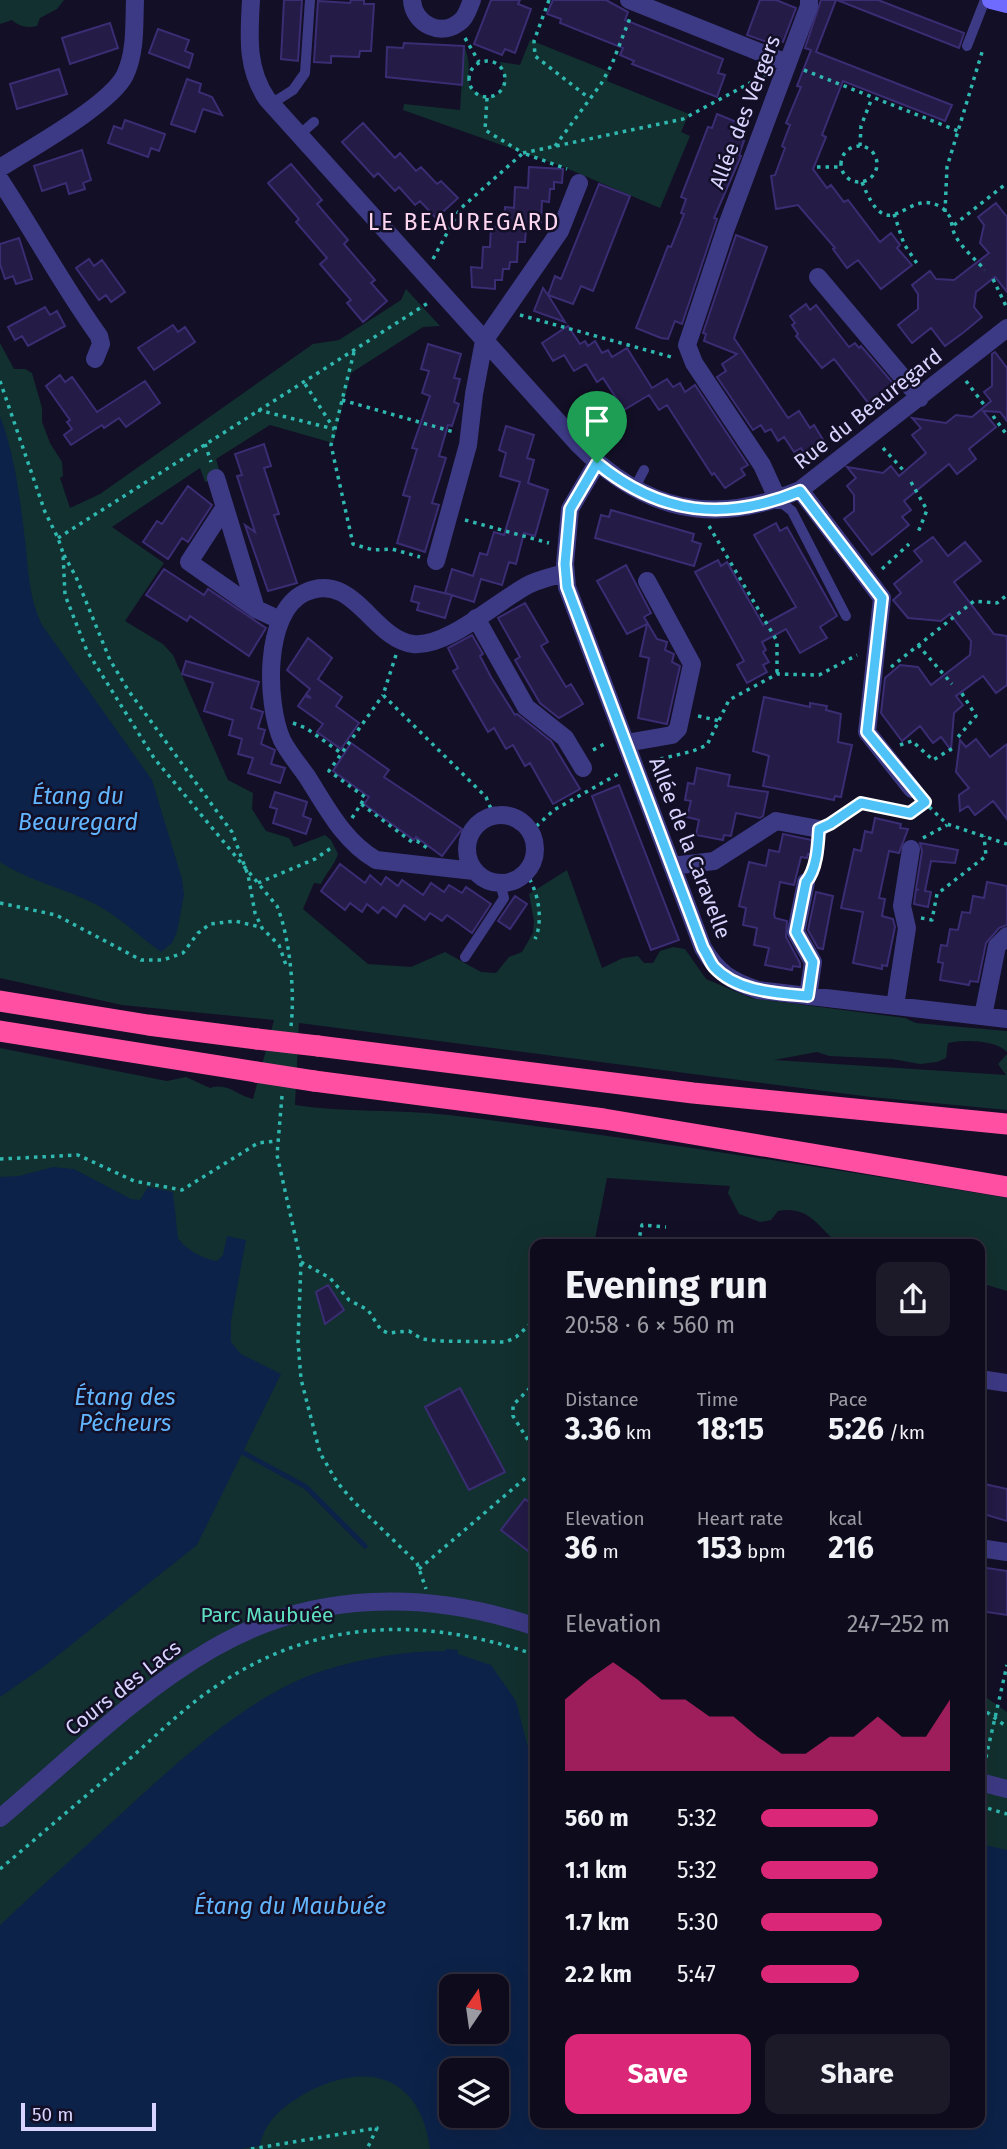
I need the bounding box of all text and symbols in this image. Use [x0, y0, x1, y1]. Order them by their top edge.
street label: Allée des Vergers [704, 32, 786, 192]
district label: LE BEAUREGARD [368, 208, 560, 236]
street label: Rue du Beauregard [789, 343, 947, 475]
pin [567, 391, 627, 463]
icon: arrive [578, 402, 616, 440]
street label: Allée de la Caravelle [643, 754, 737, 942]
water label: Étang du Beauregard [18, 781, 138, 836]
text: Evening run [565, 1262, 768, 1308]
button: share [876, 1262, 950, 1336]
text: 20:58 · 6 × 560 m [565, 1311, 735, 1339]
water label: Étang des Pêcheurs [74, 1382, 176, 1437]
text: Distance [565, 1388, 639, 1411]
text: Time [697, 1388, 738, 1411]
text: Pace [828, 1388, 868, 1411]
text: 3.36 [565, 1411, 621, 1447]
text: 18:15 [697, 1411, 764, 1447]
text: 5:26 [828, 1411, 884, 1447]
text: km [621, 1421, 652, 1444]
text: /km [884, 1421, 925, 1444]
text: Elevation [565, 1507, 645, 1530]
text: Heart rate [697, 1507, 783, 1530]
text: kcal [828, 1507, 863, 1530]
text: 36 [565, 1530, 598, 1566]
text: 153 [697, 1530, 742, 1566]
text: 216 [828, 1530, 874, 1566]
text: m [598, 1540, 619, 1563]
text: bpm [742, 1540, 786, 1563]
park label: Parc Maubuée [200, 1602, 334, 1628]
text: Elevation [565, 1610, 661, 1638]
text: 247–252 m [847, 1610, 950, 1638]
street label: Cours des Lacs [60, 1635, 186, 1741]
text: 560 m [565, 1804, 629, 1832]
text: 5:32 [677, 1804, 717, 1832]
text: 1.1 km [565, 1856, 627, 1884]
text: 5:32 [677, 1856, 717, 1884]
water label: Étang du Maubuée [194, 1891, 386, 1920]
text: 1.7 km [565, 1908, 630, 1936]
text: 5:30 [677, 1908, 719, 1936]
text: 2.2 km [565, 1960, 632, 1988]
text: 5:47 [677, 1960, 716, 1988]
north arrow [439, 1974, 509, 2044]
map controls [439, 1974, 509, 2128]
button: Save [565, 2034, 751, 2114]
button: Share [765, 2034, 950, 2114]
button: layers [439, 2058, 509, 2128]
scale bar [21, 2100, 156, 2132]
text: 50 m [32, 2103, 73, 2126]

